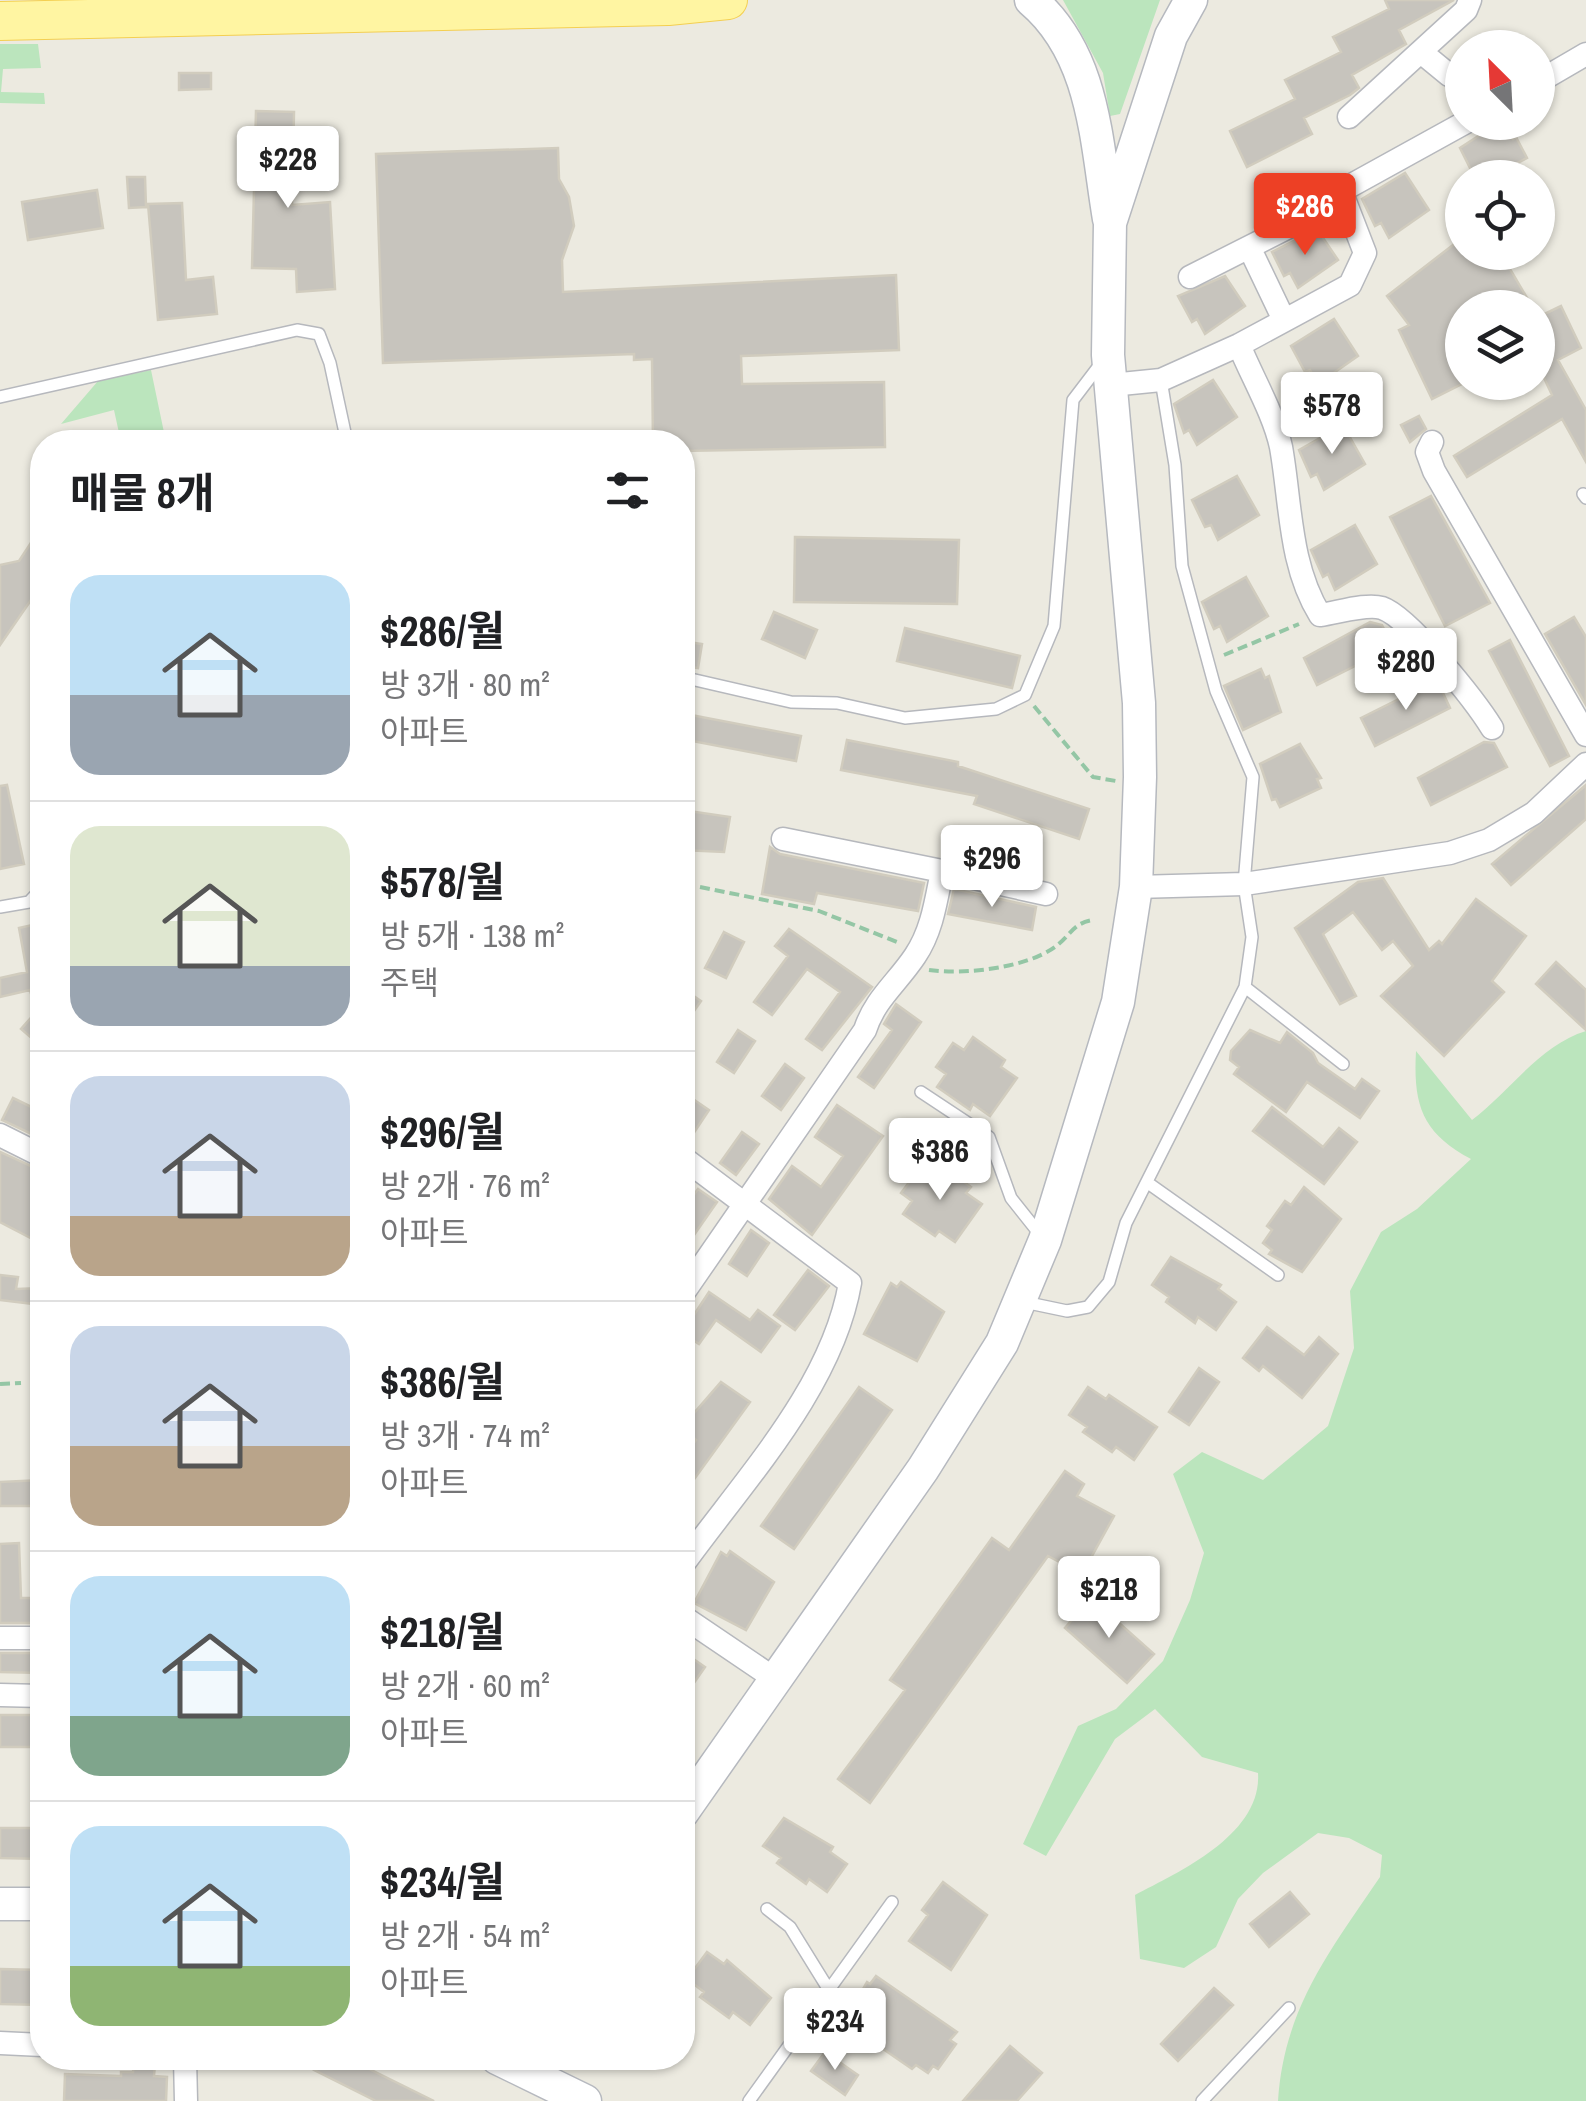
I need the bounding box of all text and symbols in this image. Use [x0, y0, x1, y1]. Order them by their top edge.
north arrow [1445, 30, 1555, 140]
map controls [1445, 30, 1555, 400]
pin: $228 [229, 126, 347, 211]
text: $228 [259, 137, 317, 180]
button: locate [1445, 160, 1555, 270]
pin: $286 [1246, 173, 1364, 258]
text: $286 [1276, 184, 1334, 227]
button: layers [1445, 290, 1555, 400]
pin: $578 [1273, 372, 1391, 457]
text: $578 [1303, 383, 1361, 426]
icon: filters [600, 463, 655, 518]
text: 매물 8개 [70, 465, 215, 521]
text: $286/월 [380, 603, 505, 659]
icon: home [150, 615, 270, 735]
pin: $280 [1347, 628, 1465, 713]
text: $280 [1377, 639, 1435, 682]
text: 방 3개 · 80 m² [380, 663, 550, 706]
text: 아파트 [380, 710, 468, 753]
pin: $296 [933, 825, 1051, 910]
text: $296 [963, 836, 1021, 879]
text: $578/월 [380, 854, 505, 910]
icon: home [150, 866, 270, 986]
text: 방 5개 · 138 m² [380, 914, 564, 957]
text: 주택 [380, 961, 439, 1004]
text: $296/월 [380, 1104, 505, 1160]
icon: home [150, 1116, 270, 1236]
pin: $386 [881, 1118, 999, 1203]
text: $386 [911, 1129, 969, 1172]
text: 방 2개 · 76 m² [380, 1164, 550, 1207]
text: 아파트 [380, 1211, 468, 1254]
text: $386/월 [380, 1354, 505, 1410]
icon: home [150, 1366, 270, 1486]
text: 방 3개 · 74 m² [380, 1414, 550, 1457]
text: 아파트 [380, 1461, 468, 1504]
pin: $218 [1050, 1556, 1168, 1641]
text: $218 [1080, 1567, 1138, 1610]
text: $218/월 [380, 1604, 505, 1660]
icon: home [150, 1616, 270, 1736]
text: 방 2개 · 60 m² [380, 1664, 550, 1707]
text: 아파트 [380, 1711, 468, 1754]
text: $234/월 [380, 1854, 505, 1910]
icon: home [150, 1866, 270, 1986]
text: 방 2개 · 54 m² [380, 1914, 550, 1957]
text: 아파트 [380, 1961, 468, 2004]
pin: $234 [776, 1988, 894, 2073]
text: $234 [806, 1999, 864, 2042]

